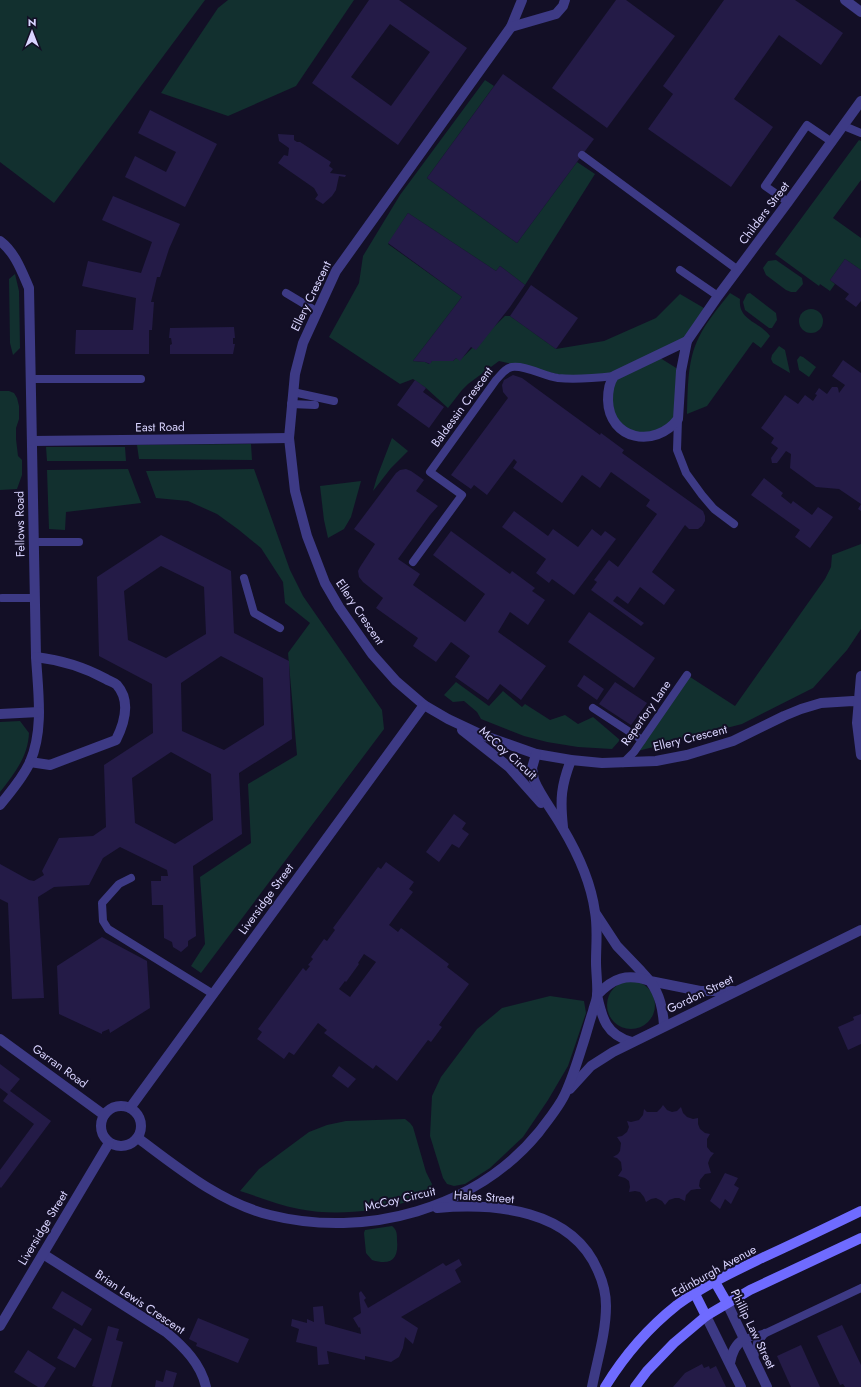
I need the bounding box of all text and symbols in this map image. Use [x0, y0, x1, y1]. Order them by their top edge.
north arrow [12, 12, 52, 52]
text: N [28, 14, 36, 30]
street label: Childers Street [734, 178, 794, 248]
street label: Ellery Crescent [286, 258, 336, 334]
street label: Baldessin Crescent [427, 363, 497, 451]
street label: East Road [135, 418, 185, 436]
street label: Fellows Road [10, 491, 30, 557]
street label: Ellery Crescent [331, 575, 389, 649]
street label: Repertory Lane [617, 677, 675, 749]
street label: Ellery Crescent [651, 720, 729, 756]
street label: McCoy Circuit [475, 722, 541, 784]
street label: Liversidge Street [234, 860, 298, 938]
street label: Gordon Street [664, 970, 736, 1018]
street label: Garran Road [28, 1040, 92, 1092]
street label: McCoy Circuit [363, 1182, 437, 1216]
street label: Hales Street [453, 1186, 515, 1208]
street label: Liversidge Street [14, 1187, 72, 1269]
street label: Edinburgh Avenue [669, 1240, 759, 1302]
street label: Brian Lewis Crescent [91, 1265, 189, 1339]
street label: Phillip Law Street [726, 1286, 780, 1372]

